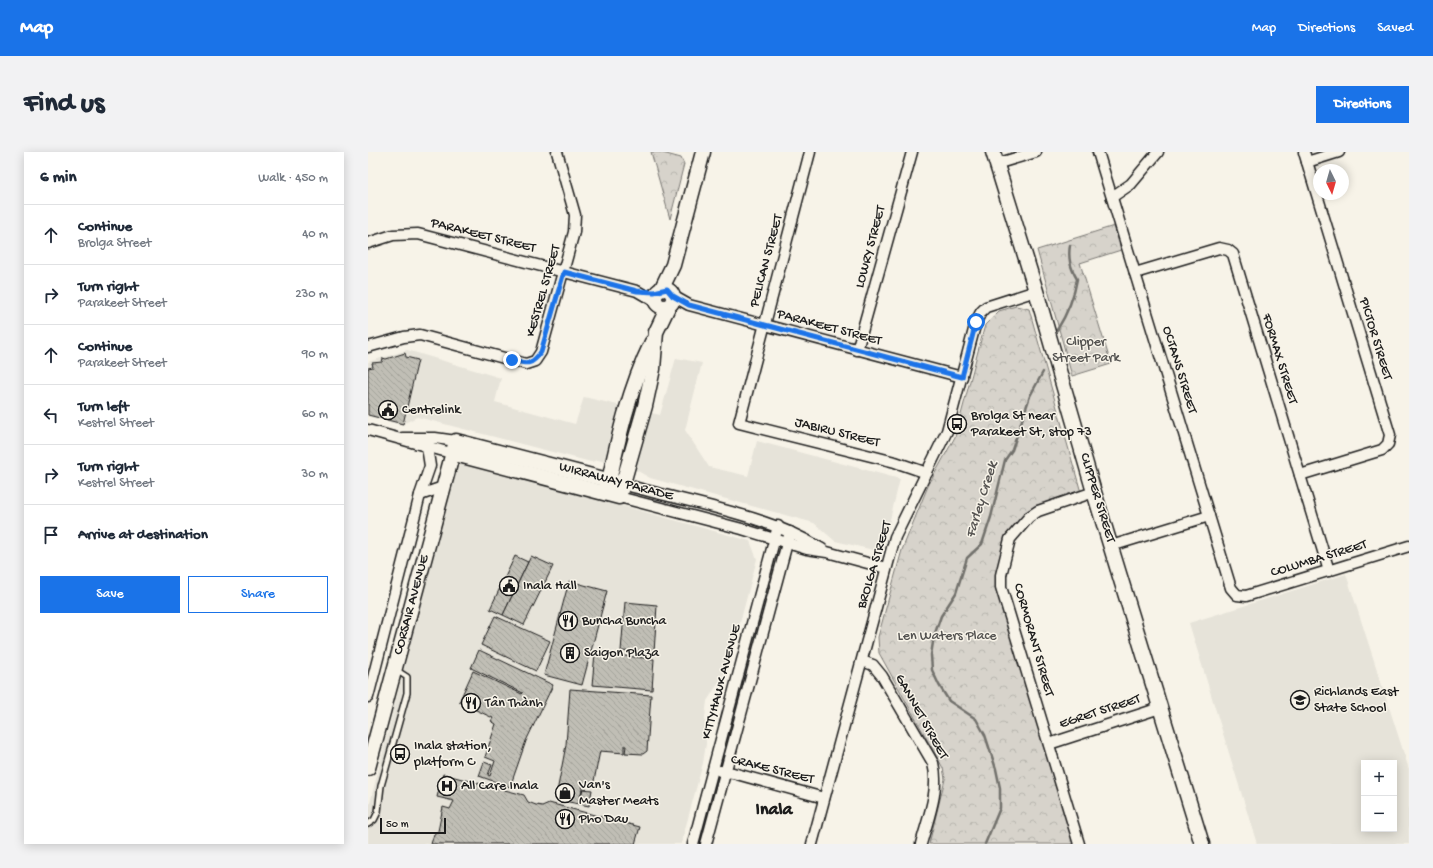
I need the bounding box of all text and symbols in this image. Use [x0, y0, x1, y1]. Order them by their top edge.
text: Map [20, 17, 53, 40]
text: Map [1252, 20, 1276, 37]
text: Directions [1298, 20, 1355, 37]
text: Saved [1377, 20, 1413, 37]
button: Directions [1316, 86, 1409, 123]
text: Find us [24, 88, 104, 121]
north arrow [1313, 164, 1349, 200]
text: 6 min [40, 168, 76, 188]
text: Walk · 450 m [258, 171, 328, 186]
street label: LOWRY STREET [852, 203, 890, 290]
street label: PELICAN STREET [746, 212, 788, 310]
street label: PARAKEET STREET [428, 215, 538, 257]
text: Continue [78, 218, 132, 236]
icon: ahead [40, 224, 62, 246]
text: 40 m [302, 227, 328, 242]
text: Brolga Street [78, 236, 151, 251]
street label: KESTREL STREET [523, 242, 565, 339]
text: Turn right [78, 278, 138, 296]
icon: right [40, 284, 62, 306]
text: 230 m [295, 287, 328, 302]
street label: PICTOR STREET [1354, 295, 1396, 383]
text: Parakeet Street [78, 296, 166, 311]
street label: PARAKEET STREET [774, 306, 884, 350]
street label: FORMAX STREET [1257, 311, 1301, 407]
route start [967, 313, 985, 331]
street label: OCTANS STREET [1158, 324, 1201, 416]
park label: Clipper Street Park [1052, 334, 1121, 367]
text: Continue [78, 338, 132, 356]
icon: ahead [40, 344, 62, 366]
text: 90 m [302, 347, 328, 362]
route end [503, 351, 521, 369]
text: Parakeet Street [78, 356, 166, 371]
text: Turn left [78, 398, 129, 416]
public building icon: Centrelink [377, 399, 399, 421]
place label: Centrelink [402, 402, 462, 419]
icon: left [40, 404, 62, 426]
text: 60 m [302, 407, 328, 422]
place label: Brolga St near Parakeet St, stop 73 [970, 408, 1092, 441]
bus stop icon: Brolga St near Parakeet St, stop 73 [946, 413, 968, 435]
street label: JABIRU STREET [793, 414, 882, 452]
text: Kestrel Street [78, 416, 154, 431]
street label: CLIPPER STREET [1075, 451, 1119, 546]
text: Turn right [78, 458, 138, 476]
water label: Farley Creek [962, 458, 1003, 540]
street label: WIRRAWAY PARADE [557, 459, 676, 506]
icon: right [40, 464, 62, 486]
text: 30 m [302, 467, 328, 482]
text: Kestrel Street [78, 476, 154, 491]
street label: BROLGA STREET [853, 519, 897, 612]
icon: arrive [40, 524, 62, 546]
text: Arrive at destination [78, 526, 208, 544]
street label: COLUMBA STREET [1269, 536, 1370, 582]
street label: CORSAIR AVENUE [390, 552, 434, 657]
public building icon: Inala Hall [498, 575, 520, 597]
button: Save [40, 576, 180, 613]
button: Share [188, 576, 328, 613]
place label: Inala Hall [523, 578, 577, 595]
street label: CORMORANT STREET [1009, 581, 1057, 699]
restaurant icon: Buncha Buncha [557, 610, 579, 632]
place label: Buncha Buncha [581, 613, 667, 630]
street label: KITTYHAWK AVENUE [698, 621, 746, 741]
park label: Len Waters Place [898, 628, 997, 645]
building icon: Saigon Plaza [559, 642, 581, 664]
place label: Saigon Plaza [584, 645, 660, 662]
street label: GANNET STREET [891, 671, 952, 763]
place label: Richlands East State School [1314, 684, 1399, 717]
school or university icon: Richlands East State School [1289, 689, 1311, 711]
street label: EGRET STREET [1057, 691, 1143, 733]
restaurant icon: Tân Thành [460, 692, 482, 714]
place label: Tân Thành [484, 695, 543, 712]
place label: Inala station, platform C [413, 738, 492, 771]
bus stop icon: Inala station, platform C [389, 743, 411, 765]
street label: CRAKE STREET [729, 751, 816, 789]
map controls [1361, 760, 1397, 832]
button: + [1361, 760, 1397, 796]
hospital icon: All Care Inala [436, 775, 458, 797]
place label: Van's Master Meats [578, 777, 659, 810]
place label: All Care Inala [461, 778, 539, 795]
shop icon: Van's Master Meats [554, 782, 576, 804]
button: − [1361, 796, 1397, 832]
district label: Inala [756, 800, 793, 821]
restaurant icon: Pho Dau [554, 808, 576, 830]
place label: Pho Dau [578, 811, 629, 828]
scale bar [380, 816, 446, 835]
text: 50 m [386, 819, 408, 831]

